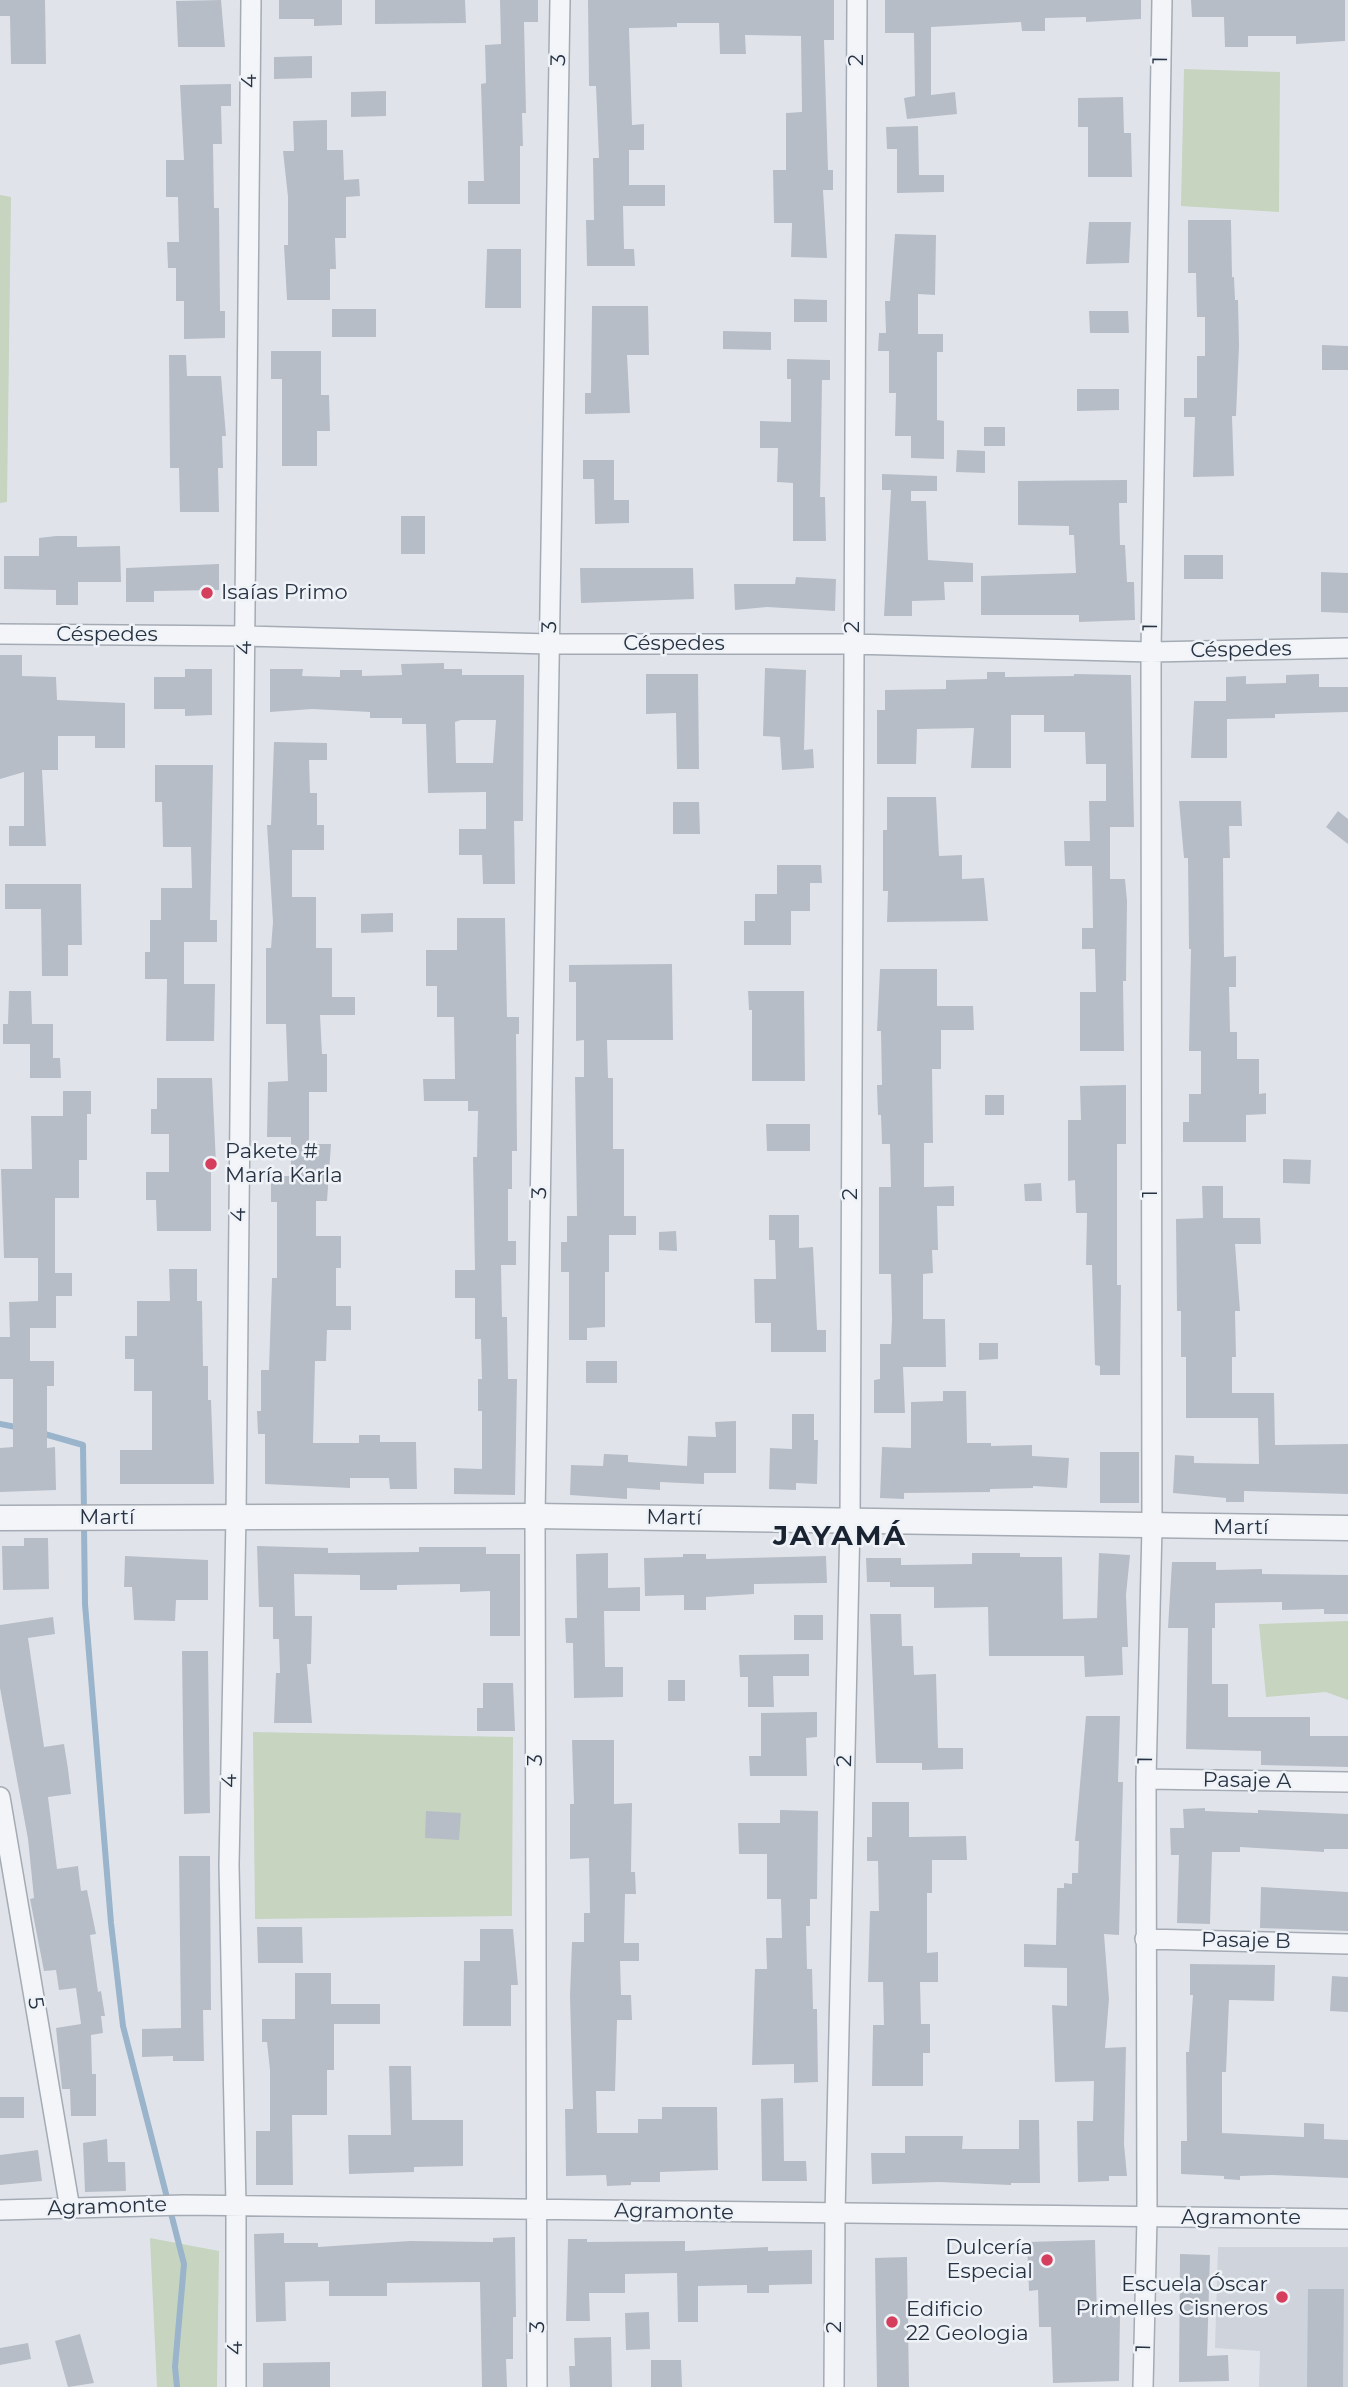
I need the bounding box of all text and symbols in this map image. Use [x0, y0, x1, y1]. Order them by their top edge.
street label: 3 [546, 54, 572, 66]
street label: 2 [844, 54, 870, 66]
street label: 1 [1148, 56, 1174, 64]
street label: 4 [237, 74, 263, 88]
place label: Isaías Primo [221, 580, 348, 606]
marker: Isaías Primo [199, 585, 215, 601]
street label: 3 [537, 621, 563, 633]
street label: 2 [840, 621, 866, 633]
street label: Céspedes [56, 622, 158, 648]
street label: 1 [1138, 623, 1164, 631]
street label: Céspedes [623, 631, 725, 657]
street label: Céspedes [1190, 637, 1292, 663]
street label: 4 [232, 641, 258, 655]
place label: Pakete # María Karla [225, 1139, 343, 1189]
marker: Pakete # María Karla [203, 1156, 219, 1172]
street label: 3 [527, 1187, 553, 1199]
street label: 2 [838, 1188, 864, 1200]
street label: 1 [1138, 1190, 1164, 1198]
street label: 4 [226, 1208, 252, 1222]
street label: Martí [79, 1505, 135, 1531]
street label: Martí [646, 1505, 702, 1531]
street label: Martí [1213, 1515, 1269, 1541]
district label: JAYAMÁ [774, 1520, 906, 1554]
street label: 3 [523, 1754, 549, 1766]
street label: 2 [832, 1755, 858, 1767]
street label: 1 [1133, 1756, 1159, 1764]
street label: Pasaje A [1202, 1768, 1292, 1794]
street label: 4 [217, 1774, 243, 1788]
street label: Pasaje B [1201, 1928, 1291, 1954]
street label: 5 [22, 1995, 48, 2011]
street label: Agramonte [47, 2192, 167, 2222]
street label: Agramonte [614, 2198, 734, 2226]
street label: Agramonte [1181, 2205, 1301, 2231]
place label: Dulcería Especial [945, 2235, 1033, 2285]
marker: Dulcería Especial [1039, 2252, 1055, 2268]
place label: Escuela Óscar Primelles Cisneros [1076, 2272, 1268, 2322]
marker: Escuela Óscar Primelles Cisneros [1274, 2289, 1290, 2305]
place label: Edificio 22 Geologia [906, 2297, 1029, 2347]
marker: Edificio 22 Geologia [884, 2314, 900, 2330]
street label: 3 [525, 2321, 551, 2333]
street label: 2 [822, 2321, 848, 2333]
street label: 4 [223, 2341, 249, 2355]
street label: 1 [1131, 2344, 1157, 2352]

